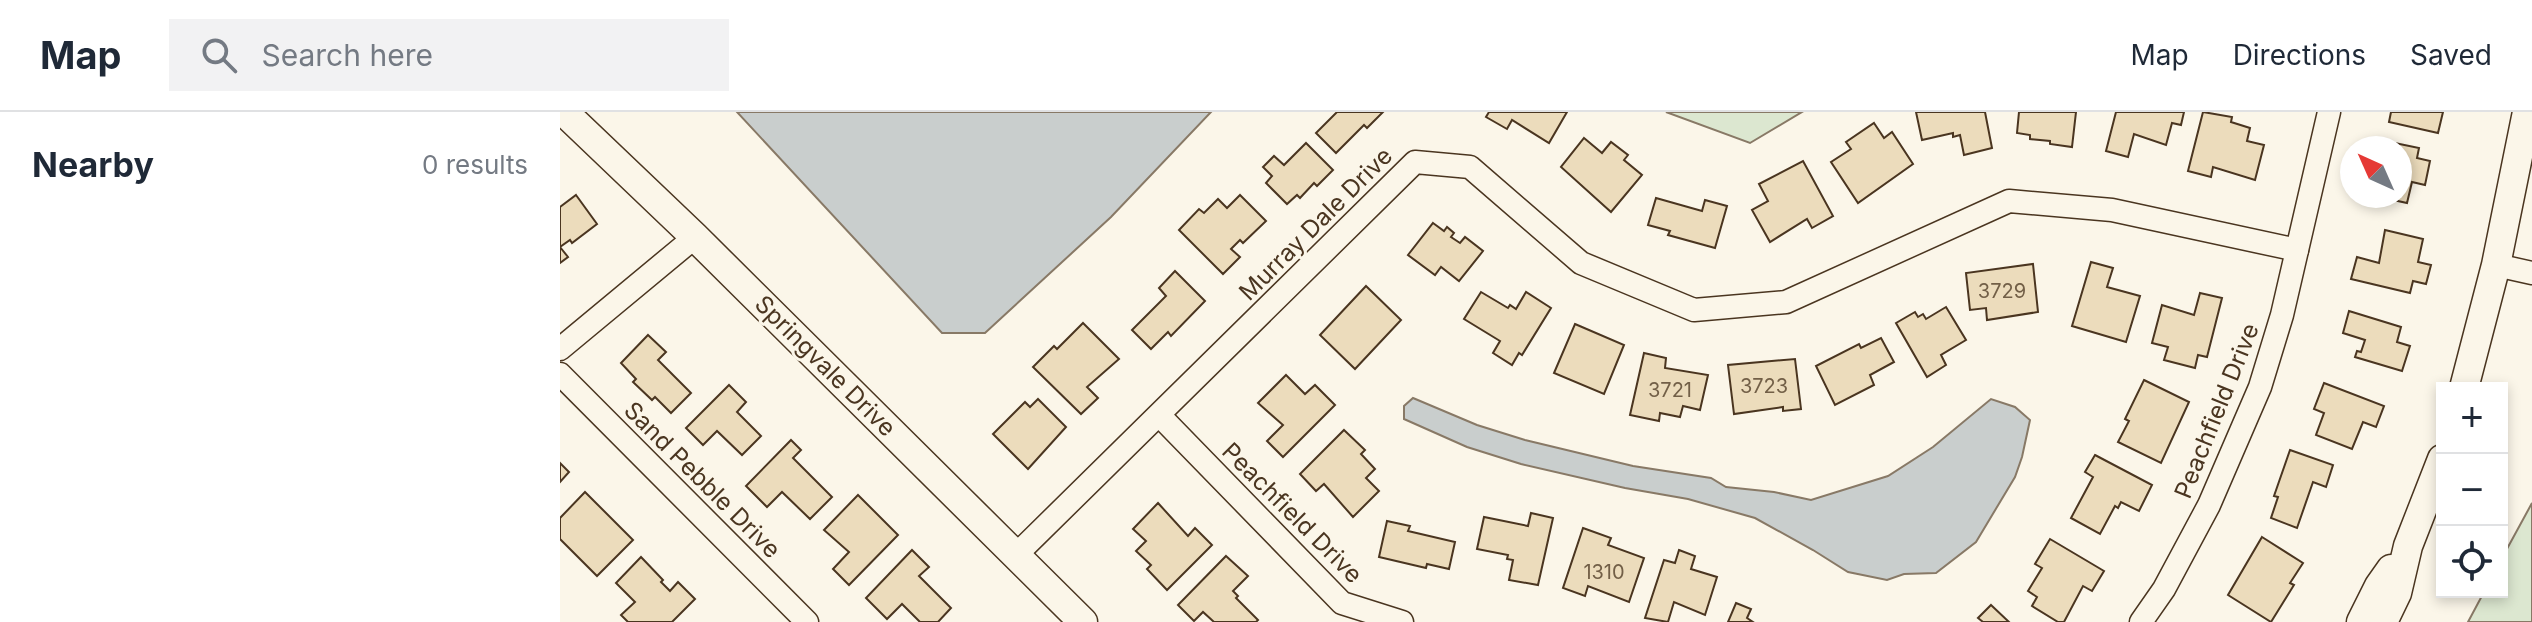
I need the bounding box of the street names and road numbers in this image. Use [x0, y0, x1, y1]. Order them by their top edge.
street label: Murray Dale Drive [1233, 141, 1398, 306]
street label: Springvale Drive [749, 289, 902, 442]
street label: Peachfield Drive [2168, 319, 2265, 503]
street label: Sand Pebble Drive [618, 395, 787, 564]
street label: Peachfield Drive [1216, 437, 1368, 589]

